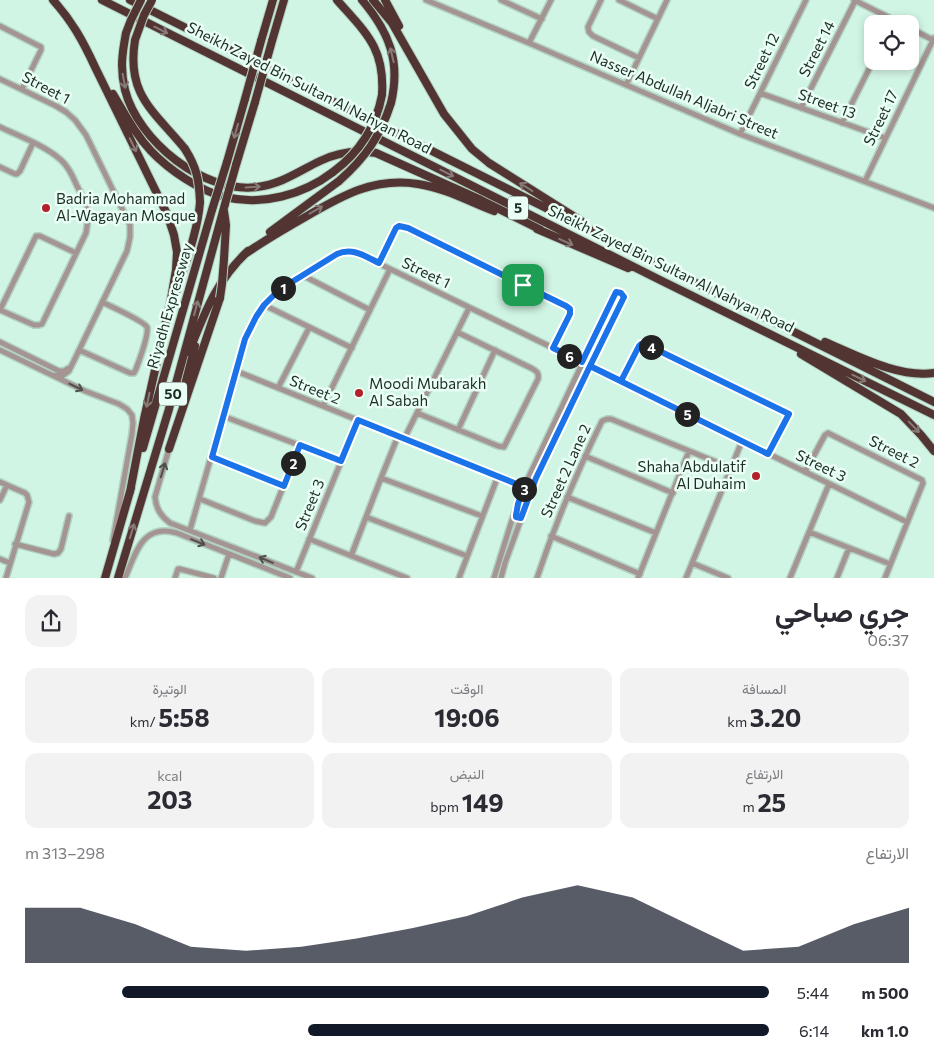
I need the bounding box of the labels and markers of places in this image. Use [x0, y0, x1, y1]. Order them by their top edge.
place label: Badria Mohammad Al-Wagayan Mosque [56, 189, 196, 224]
marker: Badria Mohammad Al-Wagayan Mosque [40, 202, 52, 214]
pin [502, 264, 544, 306]
pin: 1 [270, 276, 296, 300]
pin: 4 [638, 334, 664, 360]
pin: 6 [556, 344, 582, 368]
place label: Moodi Mubarakh Al Sabah [369, 374, 486, 409]
marker: Moodi Mubarakh Al Sabah [353, 387, 365, 399]
pin: 5 [674, 402, 700, 426]
pin: 2 [280, 450, 306, 476]
place label: Shaha Abdulatif Al Duhaim [638, 457, 746, 492]
marker: Shaha Abdulatif Al Duhaim [750, 470, 762, 482]
pin: 3 [512, 476, 536, 502]

